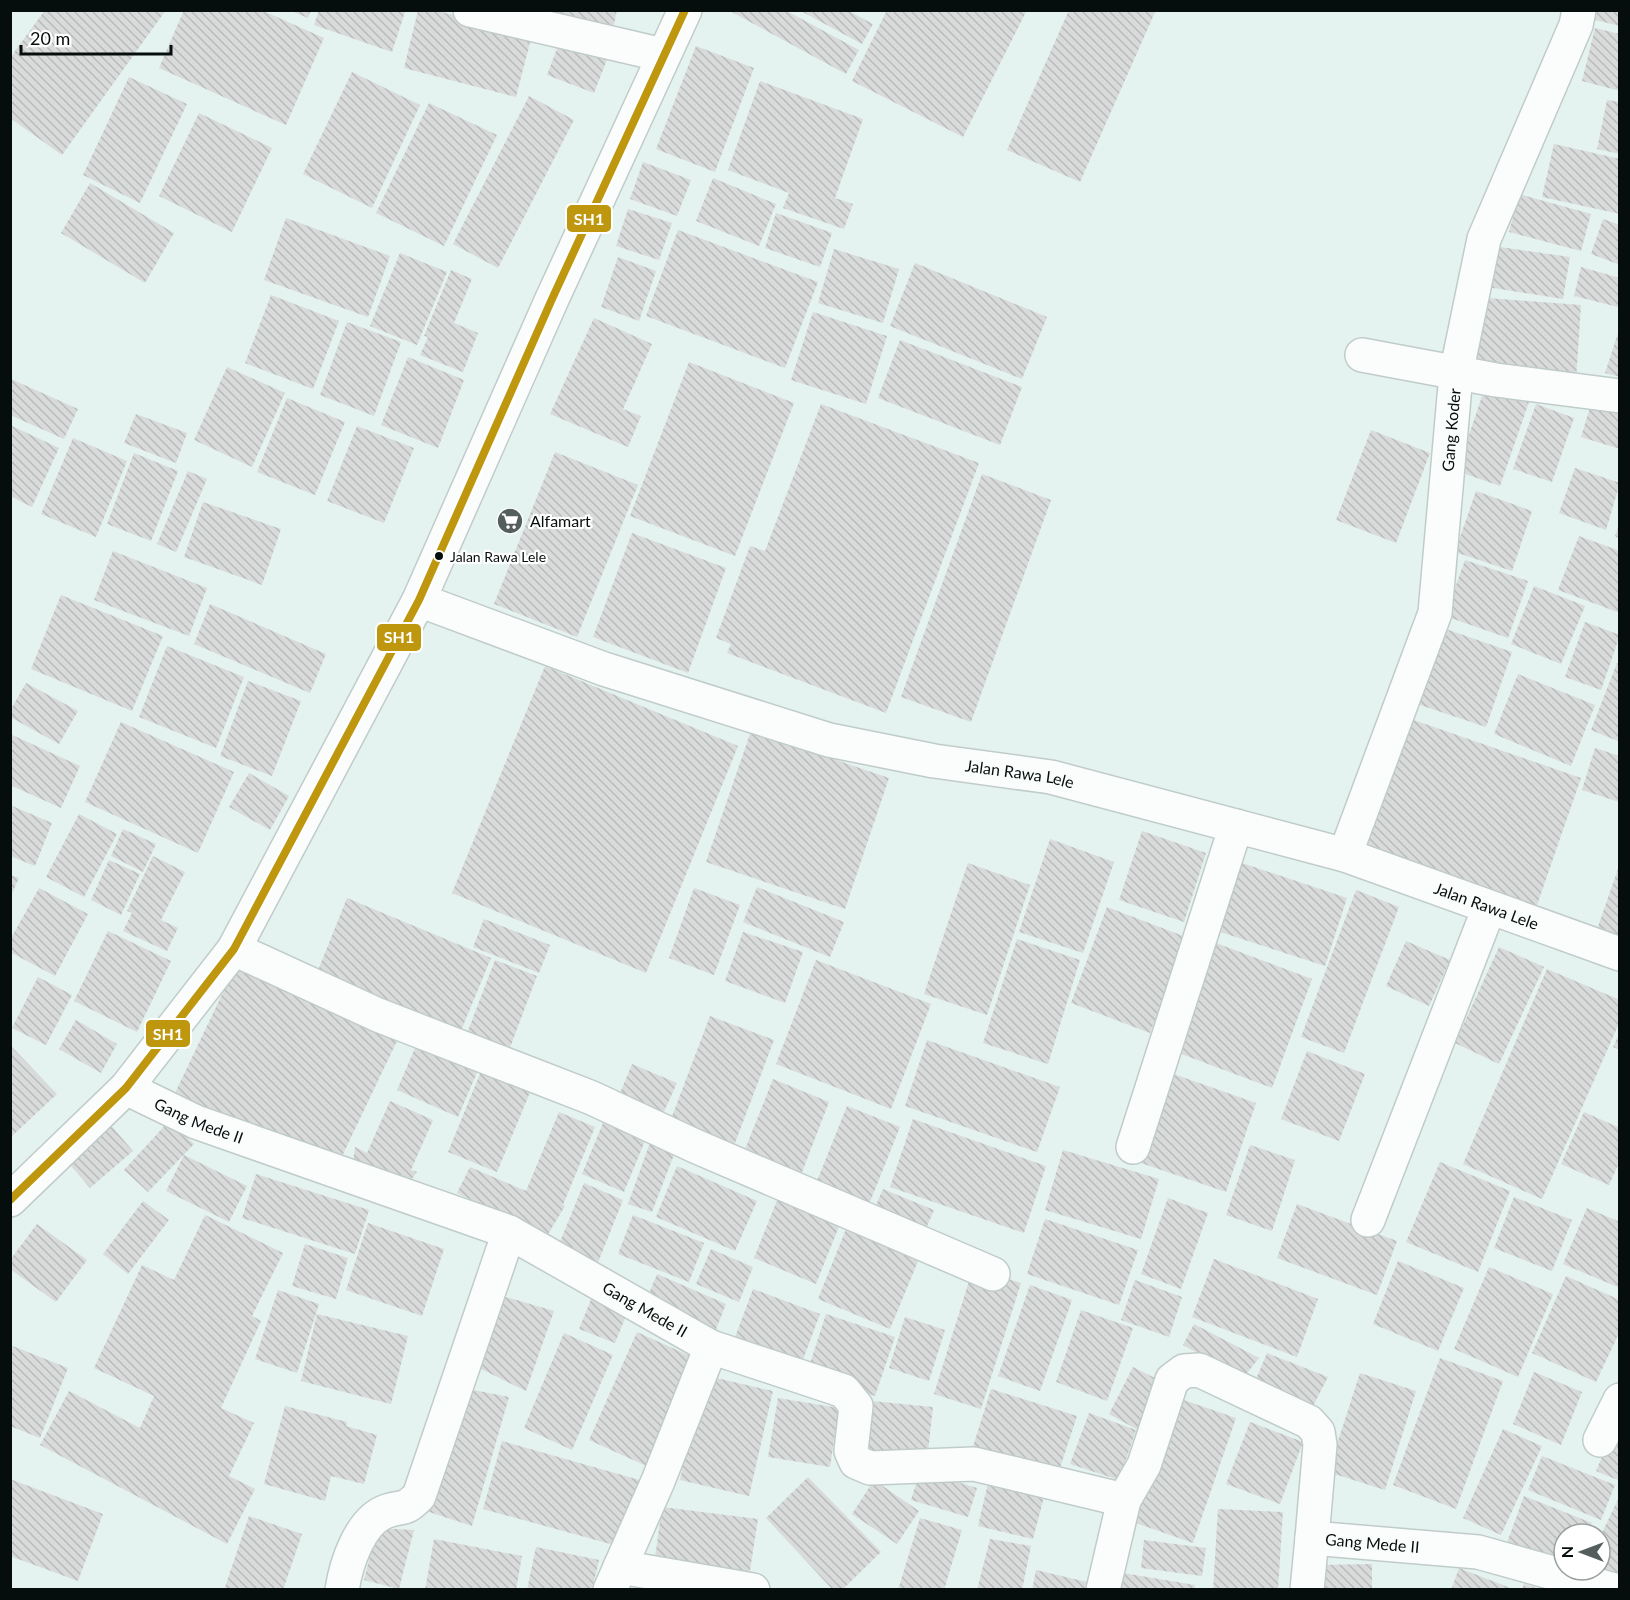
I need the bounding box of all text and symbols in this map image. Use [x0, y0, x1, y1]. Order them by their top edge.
scale bar [21, 18, 171, 56]
text: 20 m [30, 27, 70, 49]
line badge: SH1 [566, 204, 612, 233]
text: SH1 [574, 209, 604, 228]
street label: Gang Koder [1437, 387, 1464, 472]
supermarket icon: Alfamart [495, 506, 525, 536]
place label: Alfamart [530, 511, 591, 530]
place label: Jalan Rawa Lele [450, 548, 546, 565]
marker: Jalan Rawa Lele [433, 550, 445, 562]
line badge: SH1 [376, 623, 422, 652]
text: SH1 [384, 627, 414, 646]
street label: Jalan Rawa Lele [964, 755, 1076, 792]
street label: Jalan Rawa Lele [1432, 878, 1541, 933]
line badge: SH1 [145, 1019, 191, 1048]
text: SH1 [153, 1024, 183, 1043]
street label: Gang Mede II [152, 1093, 246, 1147]
street label: Gang Mede II [599, 1277, 691, 1341]
north arrow [1552, 1522, 1612, 1582]
street label: Gang Mede II [1324, 1529, 1420, 1556]
text: N [1557, 1546, 1576, 1558]

